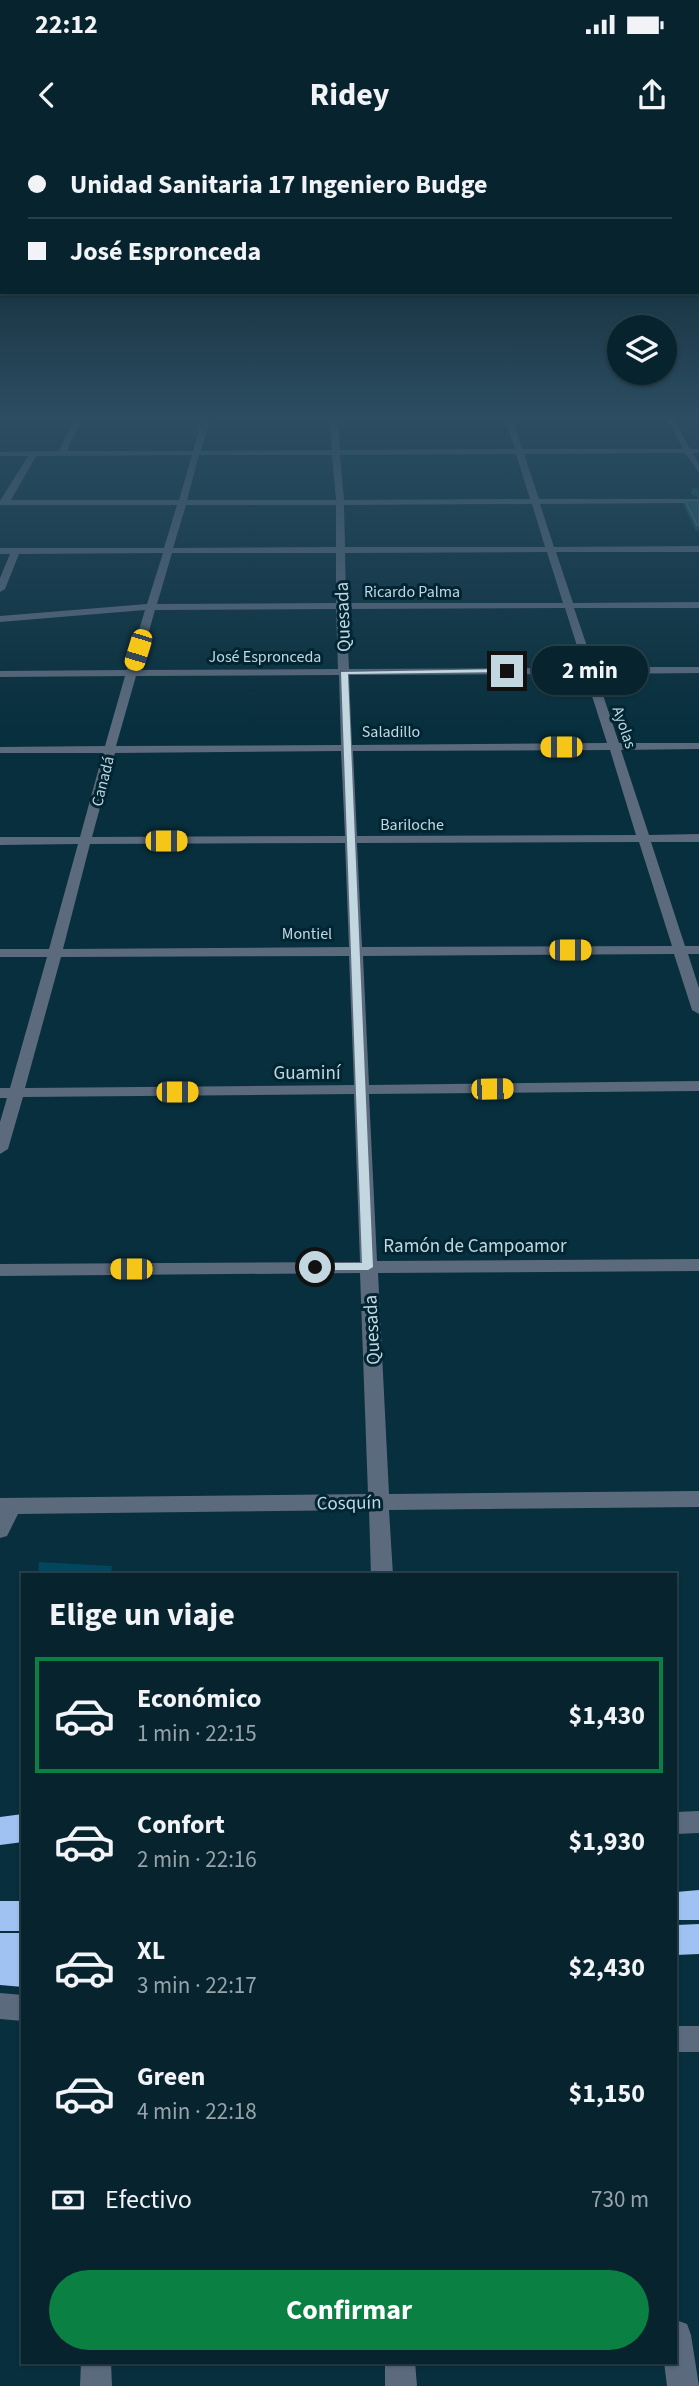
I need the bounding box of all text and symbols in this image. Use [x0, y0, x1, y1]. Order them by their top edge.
text: 22:12 [35, 6, 98, 43]
text: Ridey [310, 72, 389, 118]
icon: back [28, 76, 66, 114]
icon: share [633, 76, 671, 114]
text: Unidad Sanitaria 17 Ingeniero Budge [70, 166, 488, 203]
text: José Espronceda [70, 233, 261, 270]
map controls [607, 315, 677, 385]
button: layers [607, 315, 677, 385]
street label: Quesada [329, 581, 358, 652]
street label: Ricardo Palma [364, 581, 460, 603]
car [122, 627, 155, 673]
street label: José Espronceda [209, 646, 321, 668]
callout: 2 min [532, 646, 647, 696]
text: 2 min [562, 654, 618, 687]
route end [491, 655, 523, 687]
street label: Ayolas [607, 703, 642, 752]
street label: Saladillo [362, 721, 420, 743]
car [541, 737, 583, 758]
street label: Canadá [86, 754, 120, 809]
street label: Bariloche [380, 814, 444, 836]
car [146, 831, 188, 852]
street label: Montiel [282, 923, 332, 945]
car [550, 940, 592, 961]
street label: Guaminí [273, 1060, 342, 1087]
car [471, 1078, 514, 1100]
car [157, 1082, 199, 1103]
street label: Ramón de Campoamor [383, 1233, 567, 1260]
route start [299, 1251, 331, 1283]
car [111, 1259, 153, 1280]
street label: Quesada [357, 1294, 388, 1366]
street label: Cosquín [316, 1489, 382, 1518]
text: Elige un viaje [49, 1592, 235, 1638]
text: Económico [137, 1680, 262, 1717]
icon: car [53, 1684, 116, 1747]
text: $1,430 [569, 1697, 645, 1734]
text: 1 min · 22:15 [137, 1717, 257, 1750]
text: Confort [137, 1806, 225, 1843]
icon: car [53, 1810, 116, 1873]
text: $1,930 [569, 1823, 645, 1860]
text: 2 min · 22:16 [137, 1843, 257, 1876]
text: XL [137, 1932, 165, 1969]
icon: car [53, 1936, 116, 1999]
text: $2,430 [569, 1949, 645, 1986]
text: 3 min · 22:17 [137, 1969, 257, 2002]
text: Green [137, 2058, 205, 2095]
icon: car [53, 2062, 116, 2125]
text: $1,150 [569, 2075, 645, 2112]
text: 4 min · 22:18 [137, 2095, 257, 2128]
icon: cash [49, 2181, 87, 2219]
text: Efectivo [105, 2181, 192, 2218]
text: 730 m [591, 2183, 649, 2216]
button: Confirmar [49, 2270, 649, 2350]

